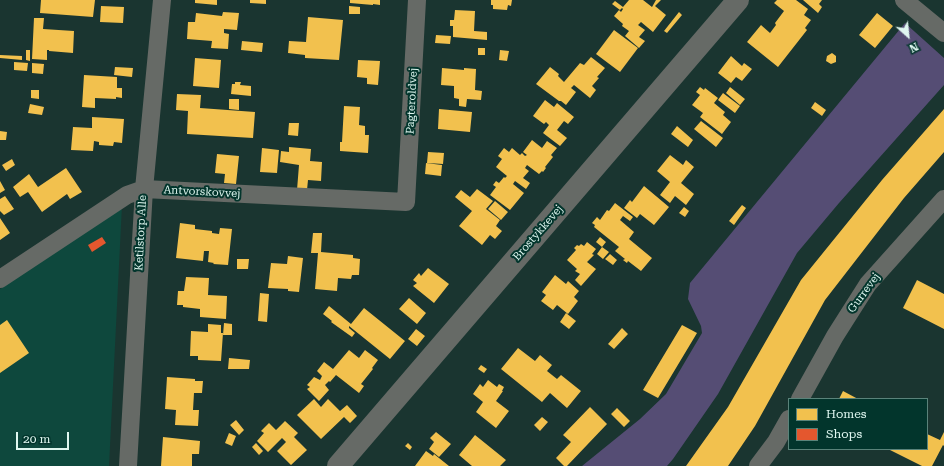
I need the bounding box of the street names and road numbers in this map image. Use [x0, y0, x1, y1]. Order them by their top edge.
street label: Pagteroldvej [404, 68, 420, 134]
street label: Antvorskovvej [163, 183, 241, 201]
street label: Ketilstorp Alle [132, 195, 150, 271]
street label: Brostykkevej [510, 203, 566, 263]
street label: Gurrevej [845, 271, 883, 315]

